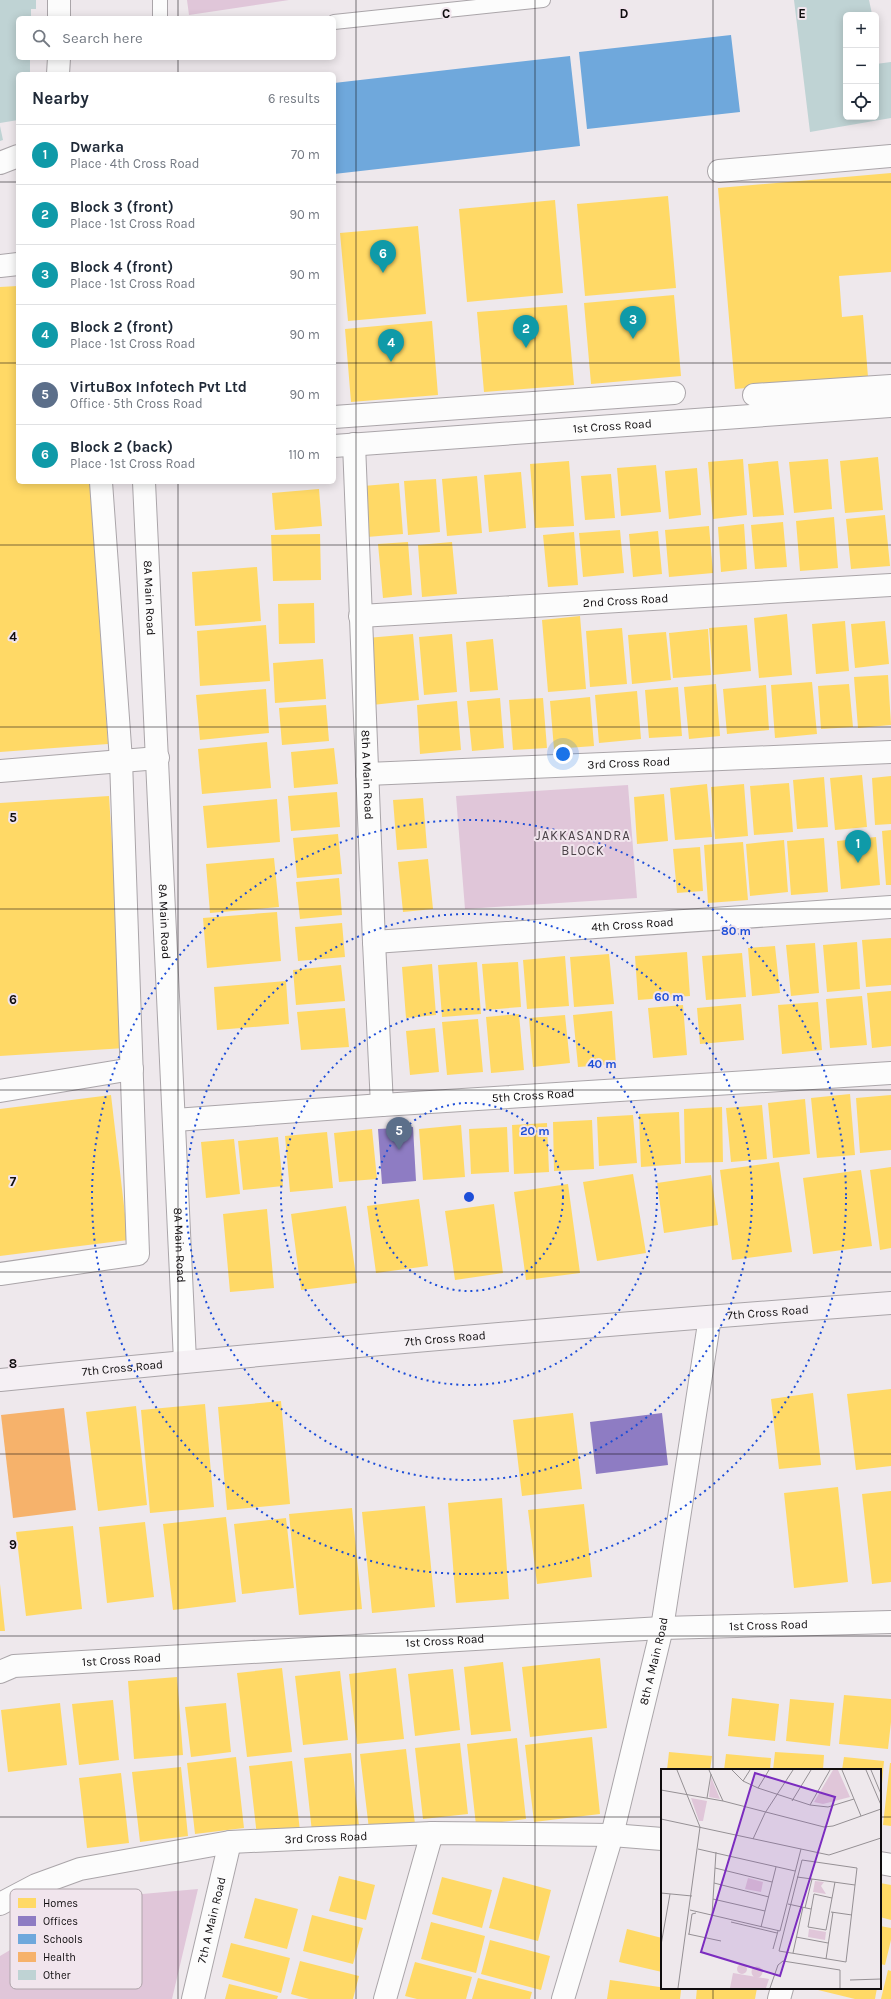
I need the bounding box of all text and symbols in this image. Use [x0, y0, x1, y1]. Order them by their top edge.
text: C [442, 6, 450, 21]
text: D [620, 6, 629, 21]
text: E [798, 6, 806, 21]
map controls [843, 12, 879, 120]
button: + [843, 12, 879, 48]
search box [16, 16, 336, 60]
icon: search [30, 27, 52, 49]
text: Search here [62, 29, 143, 47]
button: − [843, 48, 879, 84]
button: locate [843, 84, 879, 120]
text: Nearby [32, 88, 89, 108]
text: 6 results [268, 91, 320, 106]
text: Dwarka [70, 138, 124, 156]
text: 1 [43, 147, 47, 162]
text: 70 m [291, 147, 320, 162]
text: Place · 4th Cross Road [70, 156, 199, 171]
text: Block 3 (front) [70, 198, 174, 216]
text: 2 [41, 207, 49, 222]
text: 90 m [289, 207, 320, 222]
text: Place · 1st Cross Road [70, 216, 195, 231]
pin: 6 [370, 240, 396, 273]
text: Block 4 (front) [70, 258, 173, 276]
text: 3 [41, 267, 49, 282]
text: 90 m [289, 267, 320, 282]
text: Place · 1st Cross Road [70, 276, 195, 291]
pin: 3 [620, 306, 646, 339]
pin: 2 [513, 315, 539, 348]
text: Block 2 (front) [70, 318, 173, 336]
text: 4 [41, 327, 49, 342]
text: 90 m [289, 327, 320, 342]
pin: 4 [378, 329, 404, 362]
text: Place · 1st Cross Road [70, 336, 195, 351]
text: VirtuBox Infotech Pvt Ltd [70, 378, 247, 396]
text: 5 [41, 387, 49, 402]
text: 90 m [289, 387, 320, 402]
text: Office · 5th Cross Road [70, 396, 203, 411]
street label: 1st Cross Road [572, 416, 652, 436]
text: Block 2 (back) [70, 438, 173, 456]
text: 6 [41, 447, 49, 462]
text: 110 m [288, 447, 320, 462]
text: Place · 1st Cross Road [70, 456, 195, 471]
street label: 8A Main Road [141, 560, 158, 636]
street label: 2nd Cross Road [582, 591, 669, 610]
text: 4 [9, 629, 17, 644]
street label: 8th A Main Road [358, 730, 376, 820]
your location [553, 744, 573, 764]
street label: 3rd Cross Road [587, 754, 670, 772]
text: 5 [9, 810, 17, 825]
district label: JAKKASANDRA BLOCK [535, 828, 631, 858]
pin: 1 [845, 830, 871, 863]
street label: 8A Main Road [156, 884, 173, 959]
street label: 4th Cross Road [591, 915, 674, 934]
text: 80 m [721, 924, 751, 938]
text: 60 m [654, 990, 684, 1004]
text: 6 [9, 992, 17, 1007]
text: 40 m [587, 1057, 617, 1071]
street label: 5th Cross Road [491, 1086, 575, 1105]
pin: 5 [386, 1117, 412, 1150]
text: 20 m [520, 1124, 550, 1138]
text: 7 [10, 1174, 17, 1189]
centre of rings [462, 1190, 476, 1204]
street label: 8A Main Road [171, 1207, 188, 1283]
street label: 7th Cross Road [727, 1302, 809, 1322]
street label: 7th Cross Road [404, 1328, 486, 1349]
text: 8 [9, 1356, 17, 1371]
street label: 7th Cross Road [81, 1357, 164, 1379]
text: 9 [9, 1537, 17, 1552]
street label: 8th A Main Road [637, 1616, 671, 1706]
street label: 1st Cross Road [729, 1617, 808, 1633]
street label: 1st Cross Road [405, 1631, 485, 1650]
street label: 1st Cross Road [82, 1650, 161, 1669]
inset map [661, 1769, 881, 1989]
street label: 3rd Cross Road [284, 1829, 368, 1847]
street label: 7th A Main Road [195, 1876, 229, 1965]
legend [10, 1889, 142, 1989]
text: Homes [43, 1897, 78, 1910]
text: Offices [43, 1915, 78, 1928]
text: Schools [43, 1933, 83, 1946]
text: Health [43, 1951, 76, 1964]
text: Other [43, 1969, 71, 1982]

